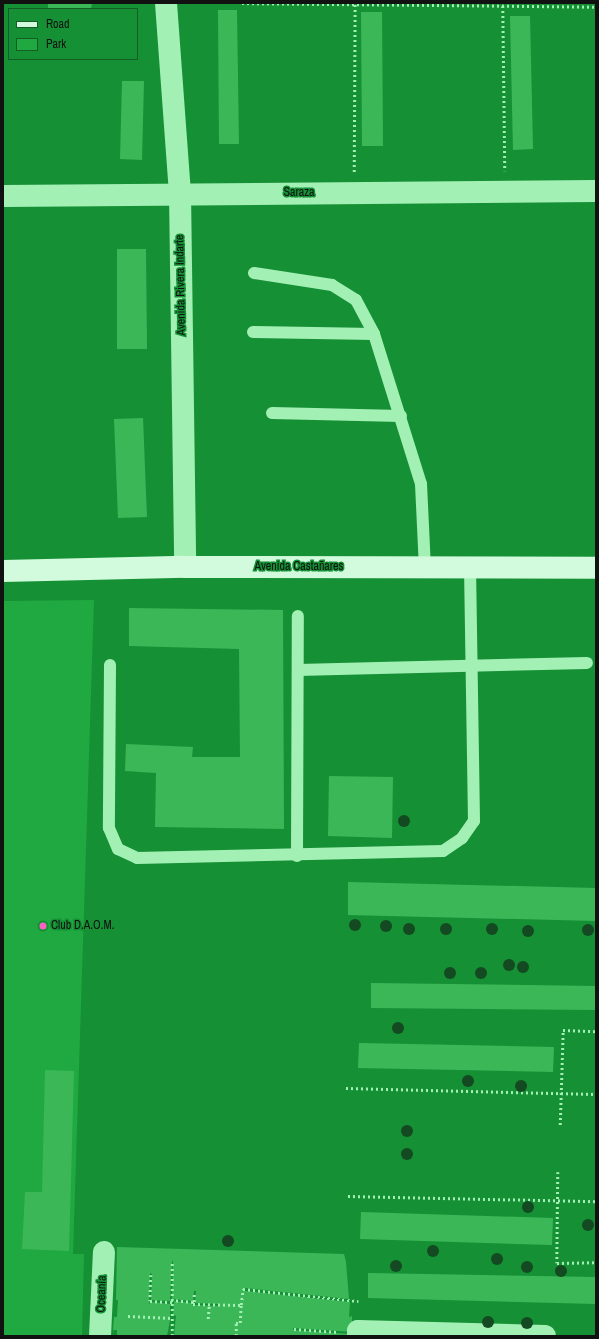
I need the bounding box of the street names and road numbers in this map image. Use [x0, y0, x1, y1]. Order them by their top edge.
street label: Saraza [283, 186, 315, 200]
street label: Avenida Rivera Indarte [173, 234, 189, 336]
street label: Avenida Castañares [255, 560, 343, 574]
street label: Oceanía [94, 1275, 110, 1313]

